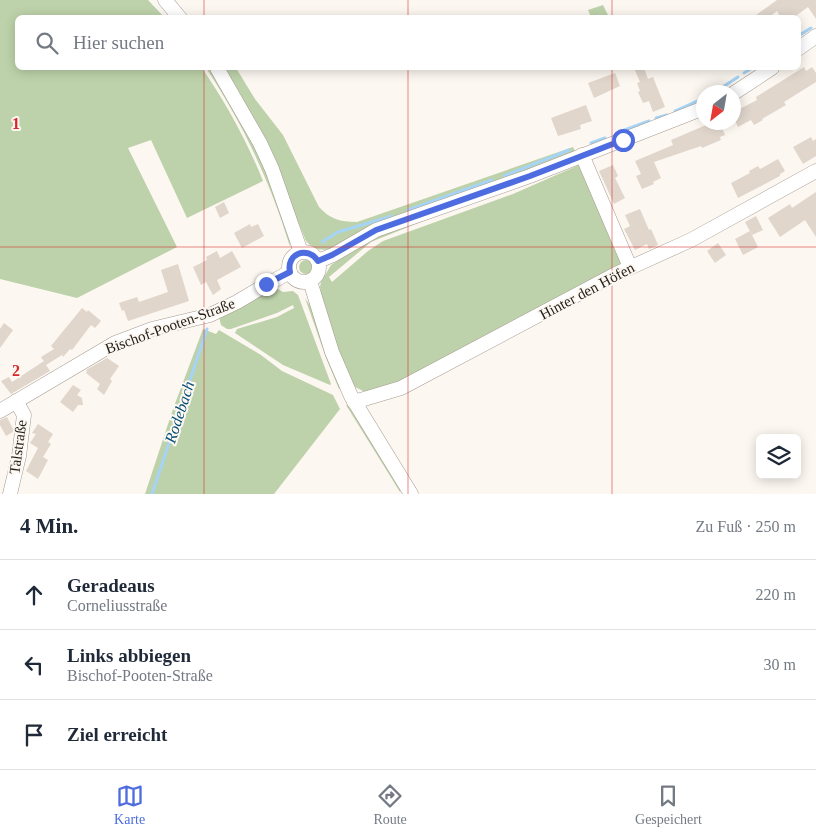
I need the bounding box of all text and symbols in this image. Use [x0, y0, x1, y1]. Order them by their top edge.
search box [15, 15, 801, 70]
icon: search [33, 29, 61, 57]
text: Hier suchen [73, 32, 164, 53]
north arrow [696, 85, 741, 130]
text: 1 [12, 115, 20, 132]
route start [612, 129, 635, 152]
street label: Hinter den Höfen [537, 259, 638, 323]
route end [255, 273, 278, 296]
street label: Bischof-Pooten-Straße [103, 295, 237, 357]
text: 2 [12, 362, 20, 379]
water label: Rodebach [161, 379, 197, 446]
street label: Talstraße [6, 418, 30, 475]
map controls [756, 434, 801, 479]
button: layers [756, 434, 801, 479]
text: 4 Min. [20, 514, 78, 538]
text: Zu Fuß · 250 m [696, 518, 796, 535]
text: Geradeaus [67, 575, 155, 596]
icon: ahead [20, 581, 48, 609]
text: 220 m [756, 586, 796, 603]
text: Corneliusstraße [67, 597, 167, 614]
text: Links abbiegen [67, 645, 191, 666]
icon: left [20, 651, 48, 679]
text: 30 m [764, 656, 796, 673]
text: Bischof-Pooten-Straße [67, 667, 213, 684]
icon: arrive [20, 721, 48, 749]
text: Ziel erreicht [67, 724, 167, 745]
tab: Karte [114, 782, 145, 828]
tab: Route [373, 782, 407, 828]
tab: Gespeichert [635, 782, 702, 828]

